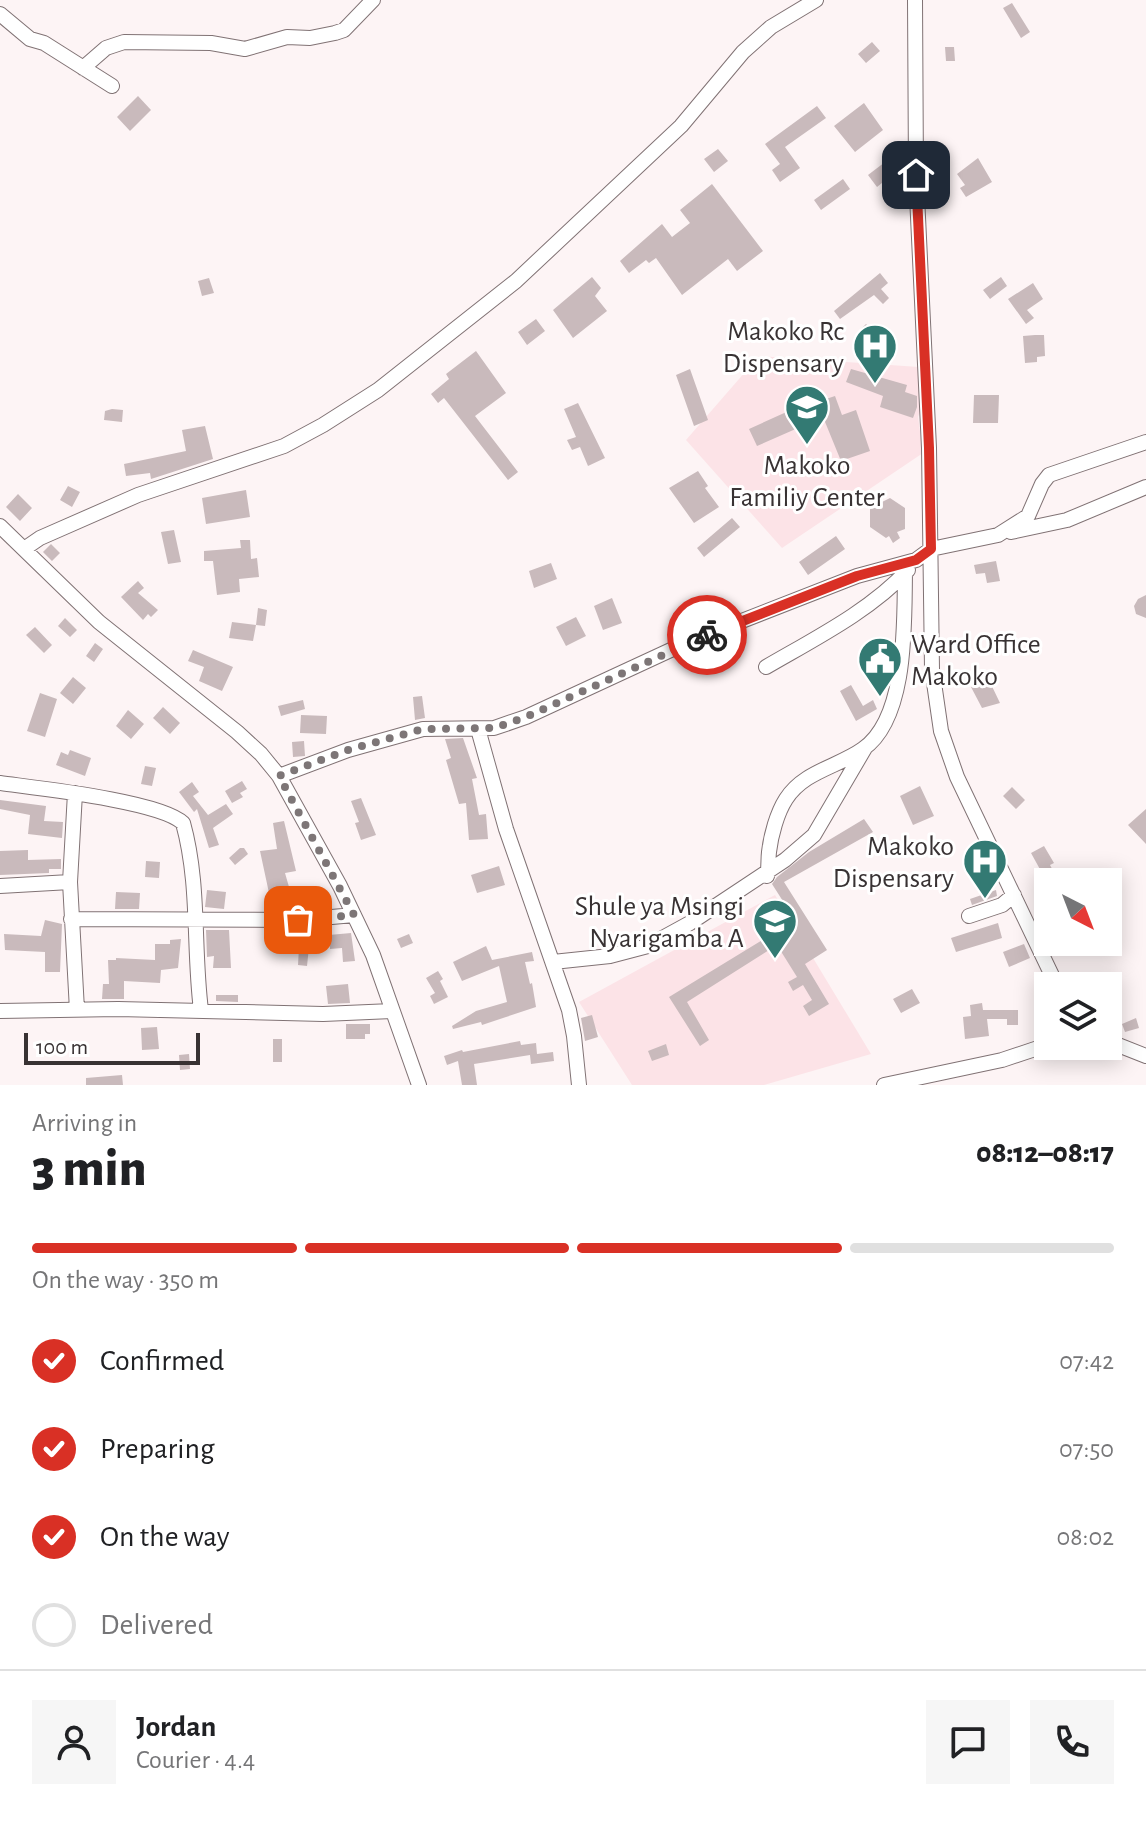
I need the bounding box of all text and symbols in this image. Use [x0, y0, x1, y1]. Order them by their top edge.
pin [882, 141, 950, 209]
icon: home [894, 153, 938, 197]
place label: Makoko Rc Dispensary [723, 318, 844, 378]
hospital icon: Makoko Rc Dispensary [851, 322, 899, 385]
school or university icon: Makoko Familiy Center [783, 383, 831, 446]
place label: Makoko Familiy Center [729, 452, 885, 512]
courier [667, 595, 747, 675]
icon: bike [685, 613, 729, 657]
place label: Ward Office Makoko [911, 631, 1041, 691]
public building icon: Ward Office Makoko [856, 635, 904, 698]
place label: Makoko Dispensary [833, 833, 954, 893]
hospital icon: Makoko Dispensary [961, 837, 1009, 900]
north arrow [1034, 868, 1122, 956]
map controls [1034, 868, 1122, 1060]
pin [264, 886, 332, 954]
place label: Shule ya Msingi Nyarigamba A [575, 893, 744, 953]
school or university icon: Shule ya Msingi Nyarigamba A [751, 897, 799, 960]
icon: bag [276, 898, 320, 942]
button: layers [1034, 972, 1122, 1060]
scale bar [24, 1029, 200, 1065]
text: 100 m [36, 1036, 88, 1058]
text: Arriving in [32, 1110, 137, 1136]
text: 08:12–08:17 [976, 1138, 1114, 1168]
text: 3 min [32, 1143, 146, 1195]
text: On the way · 350 m [32, 1267, 219, 1293]
icon: check [32, 1339, 76, 1383]
text: Confirmed [100, 1346, 224, 1376]
text: 07:42 [1059, 1348, 1114, 1374]
icon: check [32, 1427, 76, 1471]
text: Preparing [100, 1434, 215, 1464]
text: 07:50 [1059, 1436, 1114, 1462]
icon: check [32, 1515, 76, 1559]
text: On the way [100, 1522, 229, 1552]
text: 08:02 [1056, 1524, 1114, 1550]
text: Delivered [100, 1610, 213, 1640]
button: person [32, 1700, 116, 1784]
button: chat [926, 1700, 1010, 1784]
button: phone [1030, 1700, 1114, 1784]
text: Jordan [136, 1712, 216, 1742]
text: Courier · 4.4 [136, 1747, 255, 1773]

